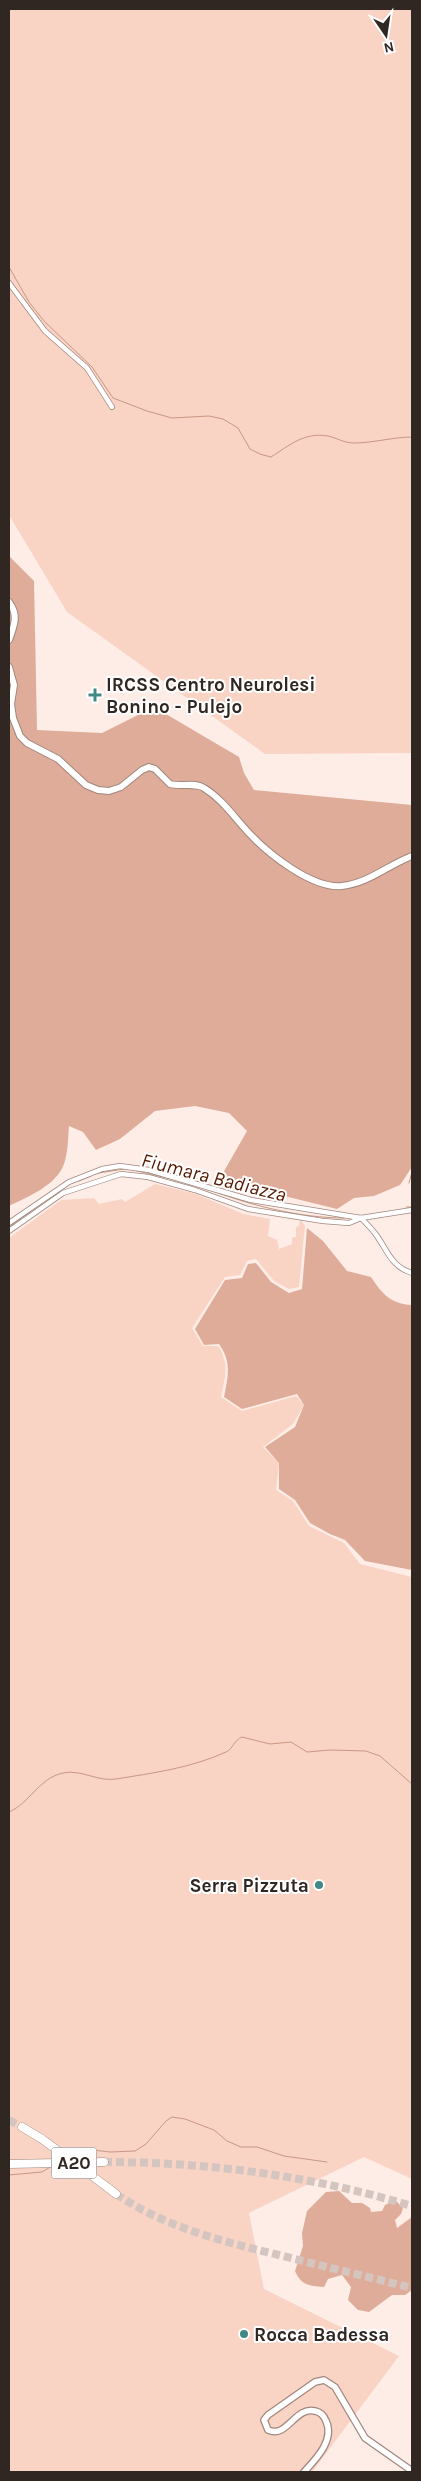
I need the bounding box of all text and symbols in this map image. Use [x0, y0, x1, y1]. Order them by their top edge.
north arrow [361, 10, 411, 60]
text: N [382, 38, 396, 57]
place label: IRCSS Centro Neurolesi Bonino - Pulejo [106, 674, 315, 718]
marker: IRCSS Centro Neurolesi Bonino - Pulejo [88, 688, 102, 702]
water label: Fiumara Badiazza [139, 1148, 289, 1207]
place label: Serra Pizzuta [189, 1875, 309, 1897]
marker: Serra Pizzuta [313, 1879, 325, 1891]
road number: A20 [52, 2148, 96, 2178]
place label: Rocca Badessa [254, 2324, 389, 2346]
marker: Rocca Badessa [238, 2328, 250, 2340]

